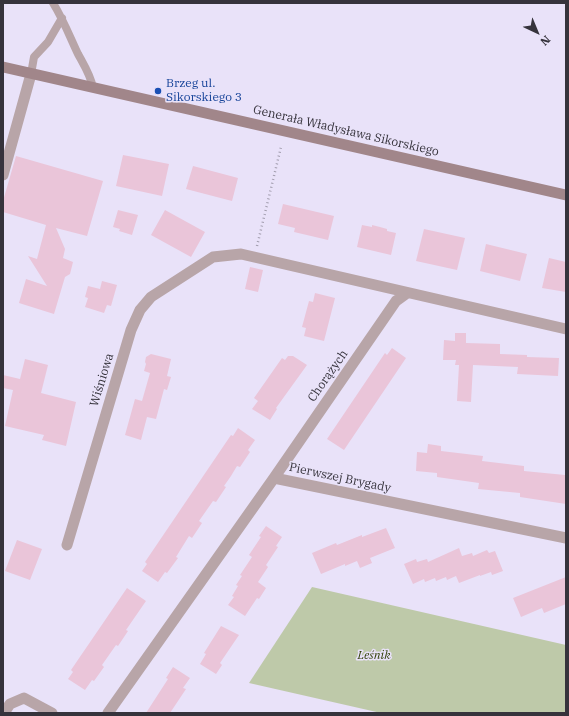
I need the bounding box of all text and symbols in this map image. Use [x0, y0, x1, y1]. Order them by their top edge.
north arrow [517, 12, 557, 52]
text: N [537, 33, 553, 49]
place label: Brzeg ul. Sikorskiego 3 [166, 77, 242, 105]
marker: Brzeg ul. Sikorskiego 3 [153, 86, 163, 96]
street label: Generała Władysława Sikorskiego [252, 103, 440, 159]
street label: Chorążych [305, 347, 351, 405]
street label: Wiśniowa [87, 352, 117, 408]
street label: Pierwszej Brygady [288, 460, 392, 496]
park label: Leśnik [358, 649, 390, 663]

